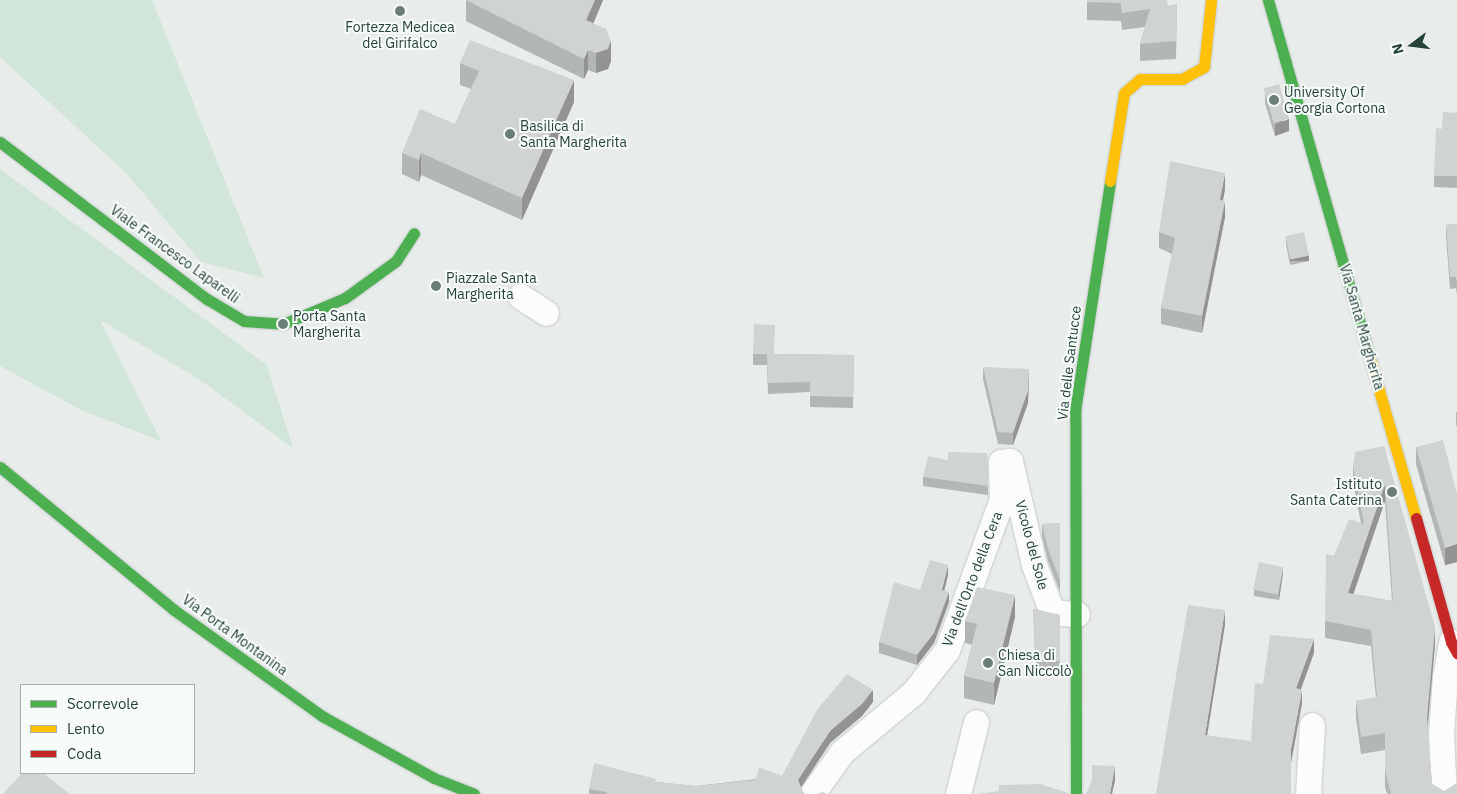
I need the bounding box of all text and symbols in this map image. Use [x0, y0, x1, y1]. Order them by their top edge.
marker: Fortezza Medicea del Girifalco [394, 5, 406, 17]
place label: Fortezza Medicea del Girifalco [345, 19, 455, 52]
north arrow [1387, 20, 1437, 70]
text: N [1388, 42, 1408, 56]
place label: University Of Georgia Cortona [1284, 84, 1386, 116]
marker: University Of Georgia Cortona [1268, 94, 1280, 106]
place label: Basilica di Santa Margherita [520, 118, 627, 150]
marker: Basilica di Santa Margherita [504, 128, 516, 140]
street label: Viale Francesco Laparelli [107, 201, 243, 307]
street label: Via Santa Margherita [1336, 262, 1388, 392]
place label: Piazzale Santa Margherita [446, 270, 537, 302]
marker: Piazzale Santa Margherita [430, 280, 442, 292]
street label: Via delle Santucce [1054, 305, 1084, 421]
place label: Porta Santa Margherita [293, 308, 366, 341]
marker: Porta Santa Margherita [277, 318, 289, 330]
place label: Istituto Santa Caterina [1290, 476, 1382, 508]
marker: Istituto Santa Caterina [1386, 486, 1398, 498]
street label: Vicolo del Sole [1012, 498, 1052, 592]
street label: Via dell'Orto della Cera [938, 509, 1006, 649]
street label: Via Porta Montanina [179, 591, 291, 679]
place label: Chiesa di San Niccolò [998, 647, 1072, 680]
marker: Chiesa di San Niccolò [982, 657, 994, 669]
legend [20, 684, 195, 774]
text: Scorrevole [67, 694, 139, 713]
text: Lento [67, 719, 105, 738]
text: Coda [67, 744, 101, 763]

